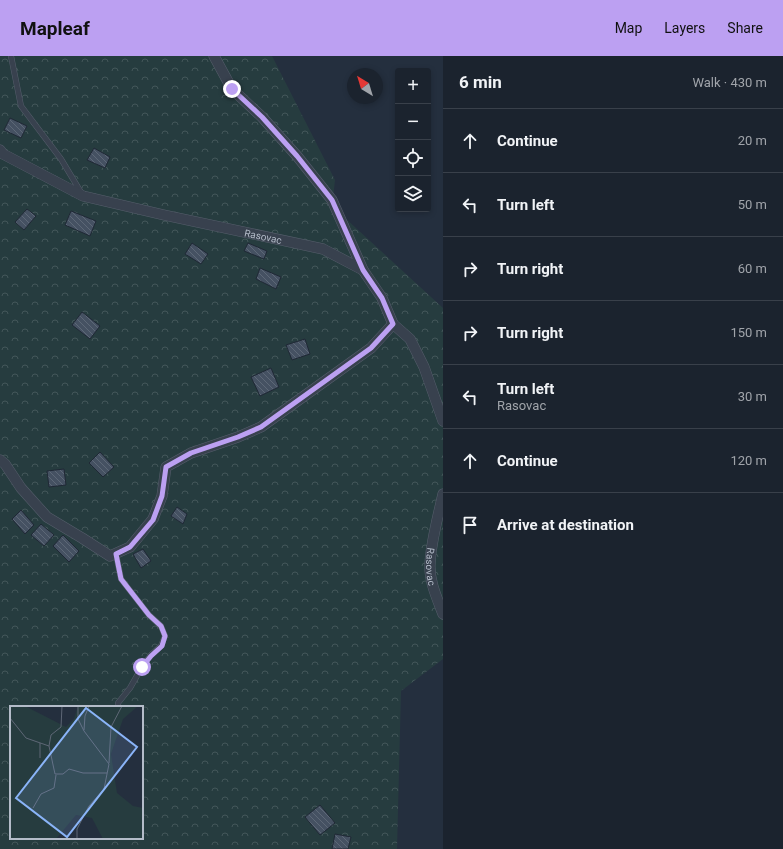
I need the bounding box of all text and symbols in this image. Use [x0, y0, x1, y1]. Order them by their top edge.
text: Mapleaf [20, 17, 90, 40]
text: Map [615, 20, 642, 36]
text: Layers [664, 20, 705, 36]
text: Share [727, 20, 763, 36]
north arrow [347, 68, 383, 104]
map controls [395, 68, 431, 212]
button: + [395, 68, 431, 104]
text: 6 min [459, 72, 502, 92]
text: Walk · 430 m [692, 75, 767, 90]
route end [223, 80, 241, 98]
button: − [395, 104, 431, 140]
icon: ahead [459, 130, 481, 152]
text: Continue [497, 132, 558, 150]
text: 20 m [738, 133, 767, 148]
button: locate [395, 140, 431, 176]
button: layers [395, 176, 431, 212]
icon: left [459, 194, 481, 216]
text: Turn left [497, 196, 554, 214]
text: 50 m [738, 197, 767, 212]
street label: Rasovac [243, 227, 283, 246]
icon: right [459, 258, 481, 280]
text: Turn right [497, 260, 563, 278]
text: 60 m [738, 261, 767, 276]
icon: right [459, 322, 481, 344]
text: Turn right [497, 324, 563, 342]
text: 150 m [730, 325, 767, 340]
text: Turn left [497, 380, 554, 398]
icon: left [459, 386, 481, 408]
text: 30 m [738, 389, 767, 404]
text: Rasovac [497, 398, 546, 413]
icon: ahead [459, 450, 481, 472]
text: Continue [497, 452, 558, 470]
text: 120 m [730, 453, 767, 468]
icon: arrive [459, 514, 481, 536]
text: Arrive at destination [497, 516, 634, 534]
street label: Rasovac [424, 547, 438, 587]
route start [133, 658, 151, 676]
inset map [10, 706, 143, 839]

